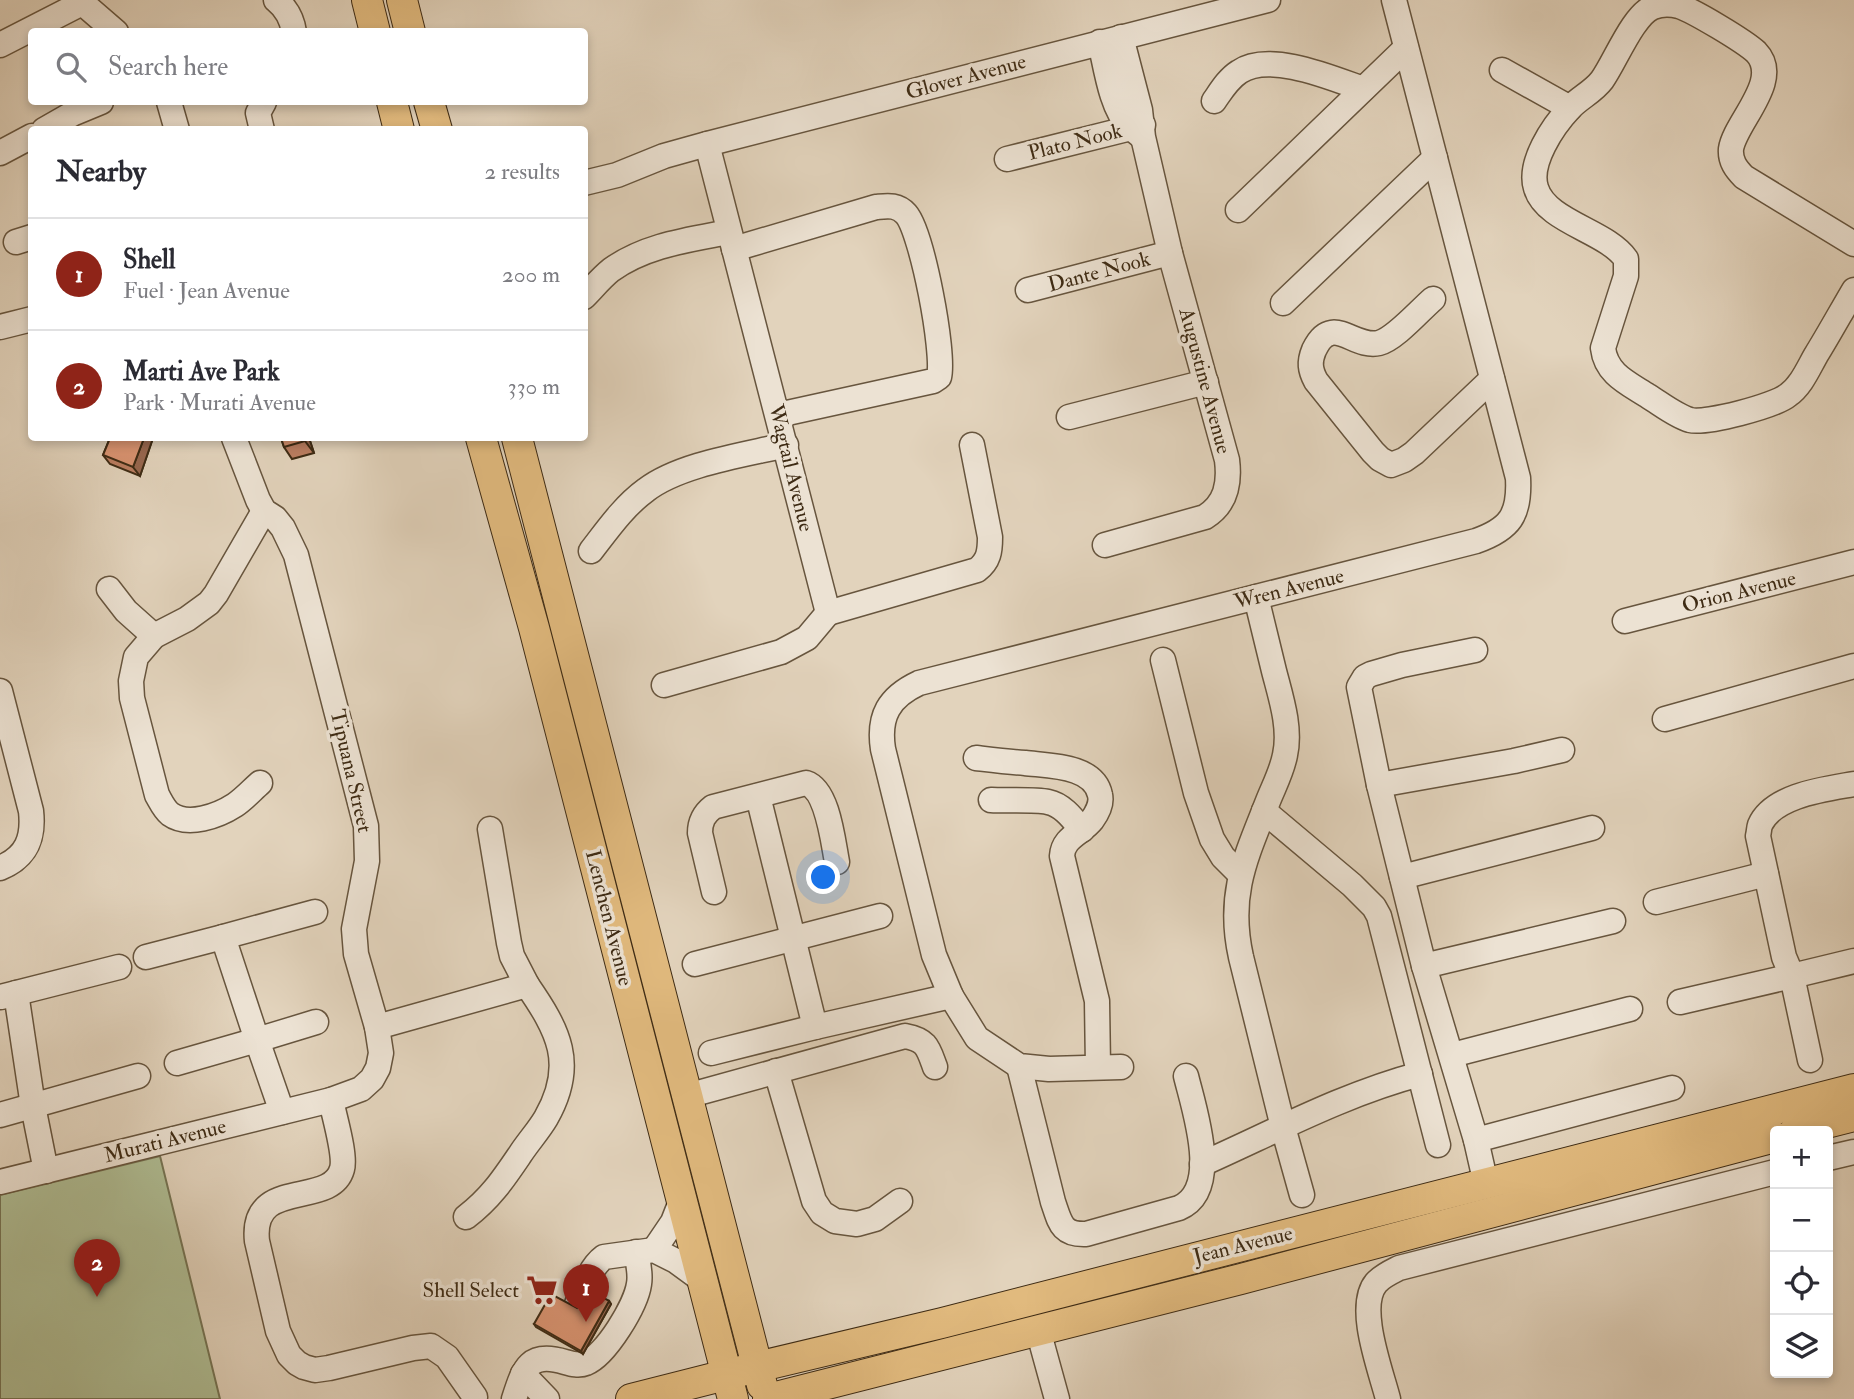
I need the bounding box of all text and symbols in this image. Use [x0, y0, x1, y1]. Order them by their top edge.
search box [28, 28, 588, 105]
icon: search [52, 48, 90, 86]
street label: Glover Avenue [903, 48, 1029, 106]
text: Search here [108, 51, 228, 83]
street label: Plato Nook [1025, 117, 1125, 167]
text: Nearby [56, 153, 146, 190]
text: 2 results [485, 157, 560, 186]
text: Shell [123, 244, 175, 276]
street label: Dante Nook [1045, 245, 1153, 299]
text: 1 [75, 260, 83, 289]
text: 200 m [502, 260, 560, 289]
text: Fuel · Jean Avenue [123, 276, 290, 305]
street label: Augustine Avenue [1172, 304, 1237, 457]
text: Marti Ave Park [123, 356, 280, 388]
text: 2 [73, 372, 85, 401]
text: 330 m [508, 372, 560, 401]
text: Park · Murati Avenue [123, 388, 316, 417]
street label: Wagtail Avenue [762, 401, 820, 535]
street label: Wren Avenue [1230, 562, 1347, 616]
street label: Orion Avenue [1679, 565, 1799, 619]
street label: Tipuana Street [324, 707, 378, 835]
street label: Lenchen Avenue [579, 847, 639, 989]
your location [806, 860, 840, 894]
street label: Murati Avenue [101, 1113, 229, 1169]
map controls [1770, 1126, 1833, 1378]
button: + [1770, 1126, 1833, 1189]
button: − [1770, 1189, 1833, 1252]
street label: Jean Avenue [1189, 1220, 1296, 1271]
pin: 2 [74, 1239, 120, 1297]
button: locate [1770, 1252, 1833, 1315]
pin: 1 [563, 1264, 609, 1322]
supermarket icon: Shell Select [525, 1273, 559, 1307]
place label: Shell Select [423, 1277, 519, 1304]
button: layers [1770, 1315, 1833, 1378]

